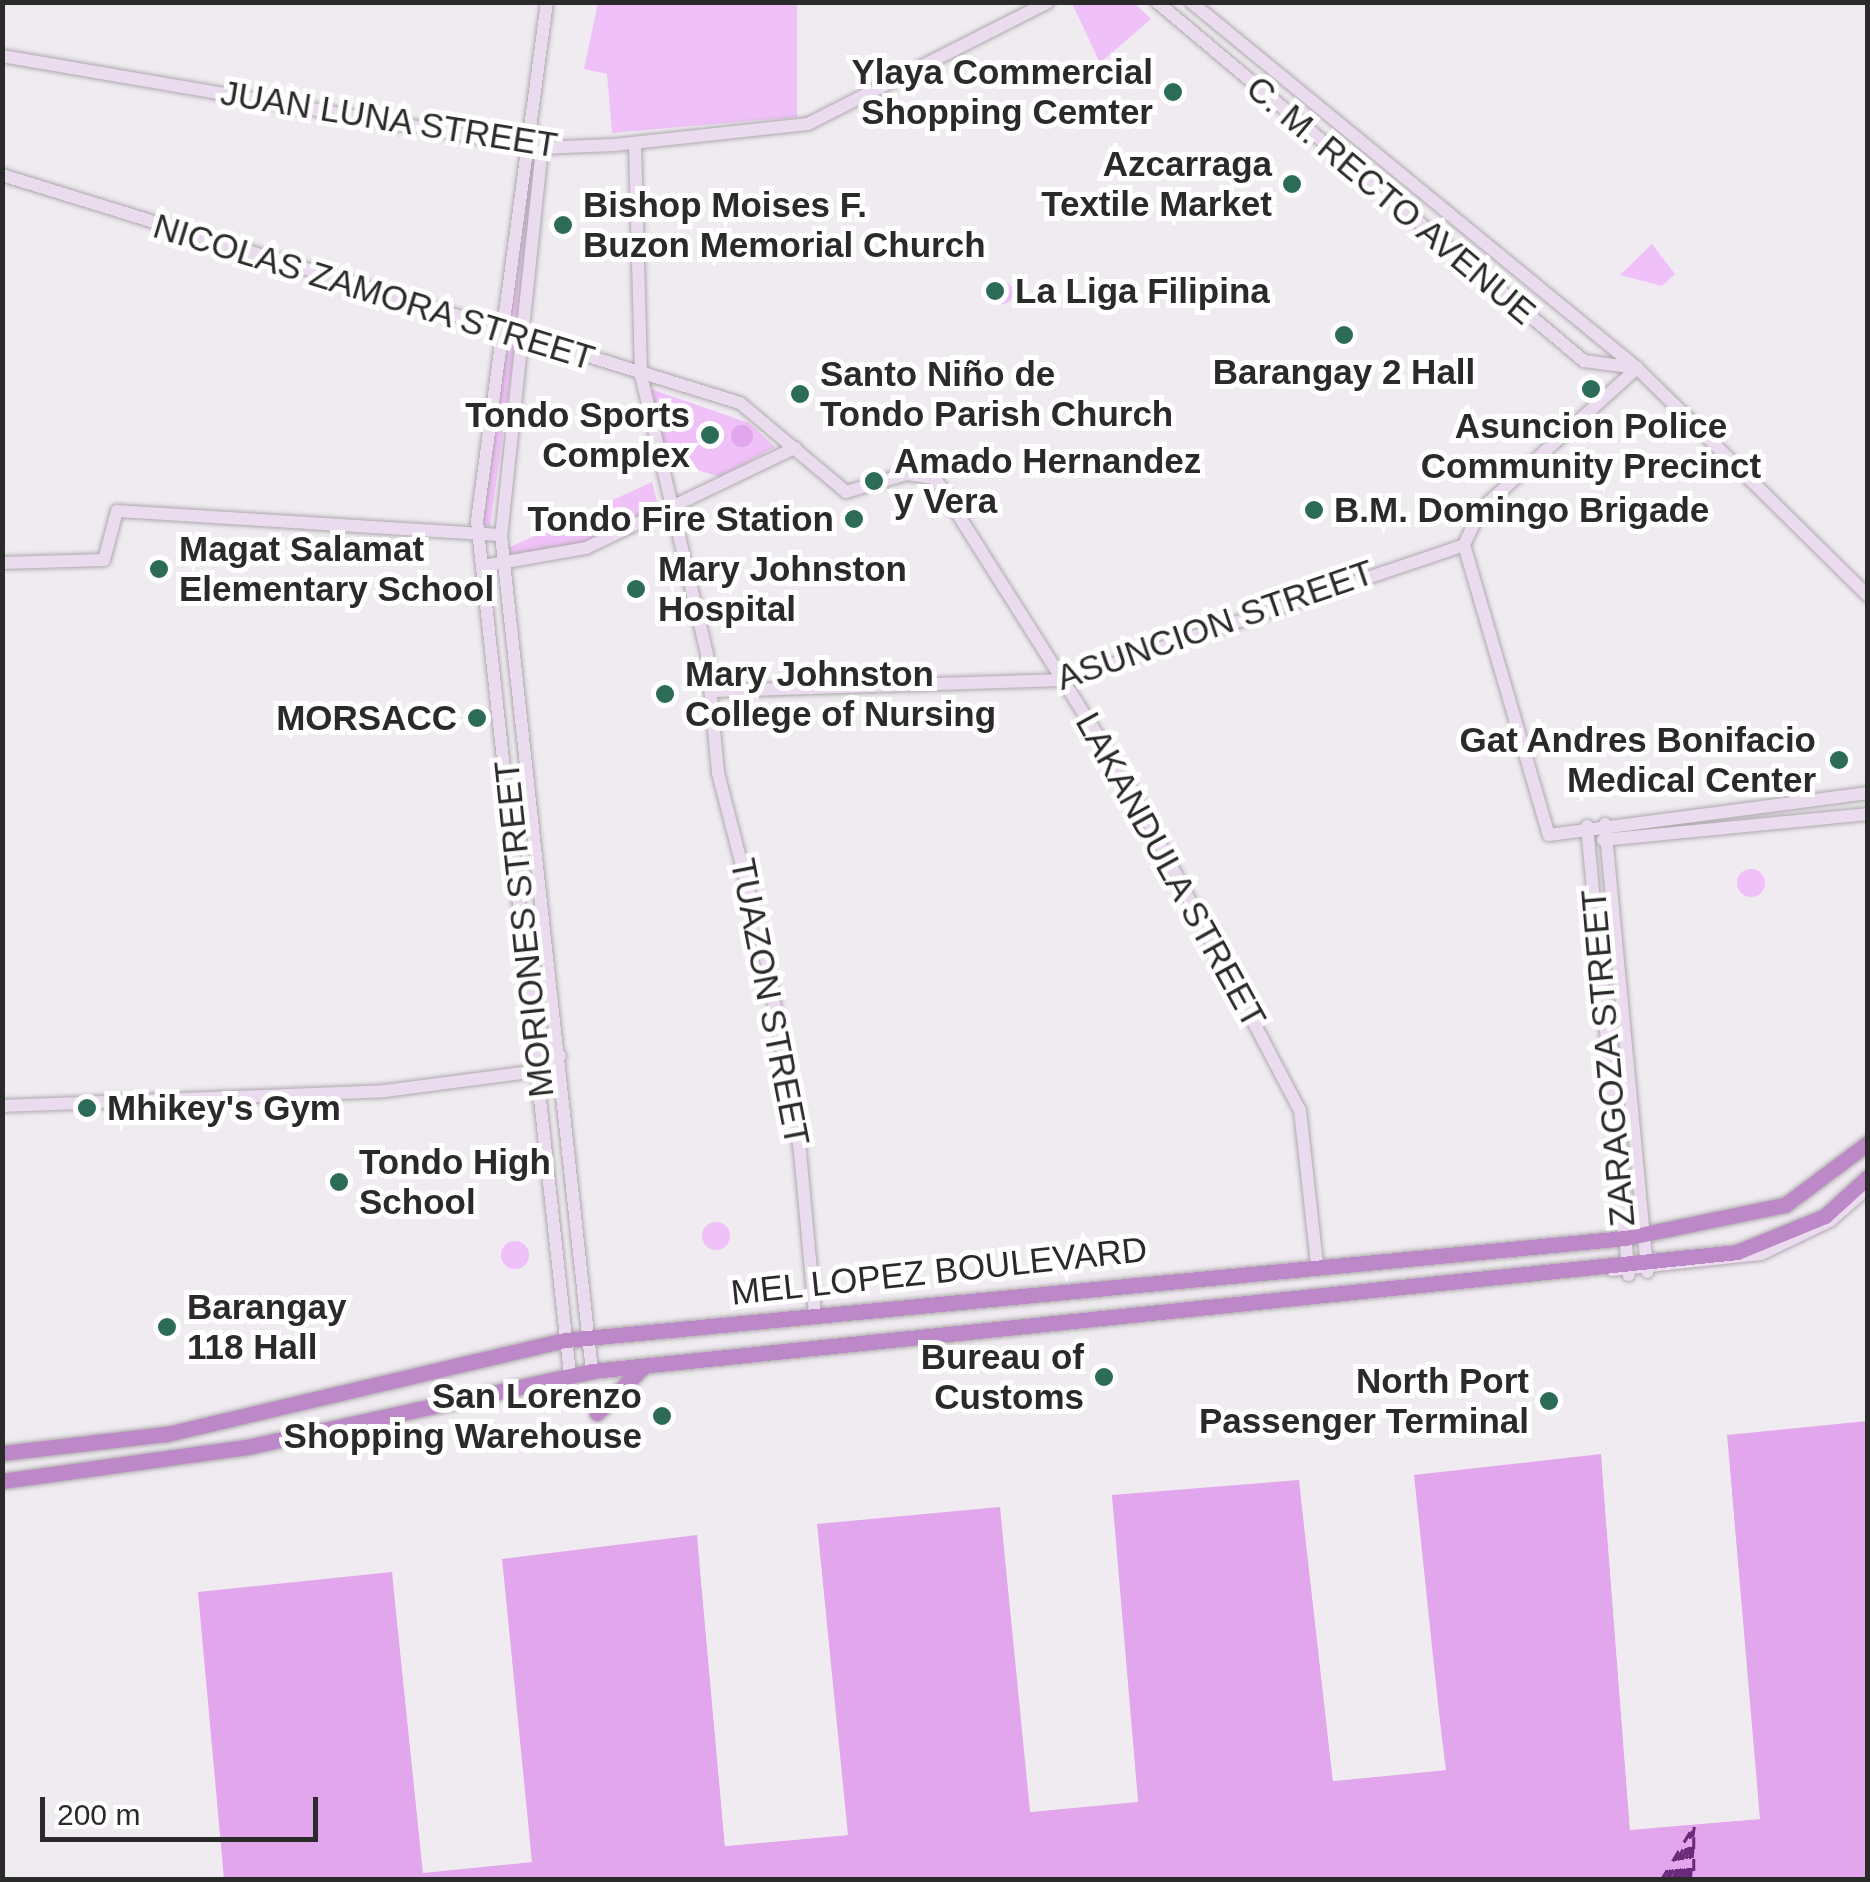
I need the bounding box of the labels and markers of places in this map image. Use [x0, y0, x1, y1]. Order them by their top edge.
place label: Ylaya Commercial Shopping Cemter [851, 51, 1153, 133]
marker: Ylaya Commercial Shopping Cemter [1162, 81, 1184, 103]
place label: Azcarraga Textile Market [1041, 143, 1272, 225]
marker: Azcarraga Textile Market [1281, 173, 1303, 195]
place label: Bishop Moises F. Buzon Memorial Church [583, 184, 986, 266]
marker: Bishop Moises F. Buzon Memorial Church [552, 214, 574, 236]
place label: La Liga Filipina [1015, 270, 1270, 312]
marker: La Liga Filipina [984, 280, 1006, 302]
marker: Barangay 2 Hall [1333, 324, 1355, 346]
place label: Barangay 2 Hall [1213, 351, 1475, 393]
place label: Santo Niño de Tondo Parish Church [820, 353, 1173, 435]
marker: Asuncion Police Community Precinct [1580, 378, 1602, 400]
marker: Santo Niño de Tondo Parish Church [789, 383, 811, 405]
place label: Tondo Sports Complex [465, 394, 690, 476]
place label: Asuncion Police Community Precinct [1421, 405, 1761, 487]
marker: Tondo Sports Complex [699, 424, 721, 446]
place label: Amado Hernandez y Vera [894, 440, 1201, 522]
marker: Amado Hernandez y Vera [863, 470, 885, 492]
place label: B.M. Domingo Brigade [1334, 489, 1709, 531]
place label: Tondo Fire Station [527, 498, 834, 540]
marker: B.M. Domingo Brigade [1303, 499, 1325, 521]
marker: Tondo Fire Station [843, 508, 865, 530]
place label: Magat Salamat Elementary School [179, 528, 494, 610]
place label: Mary Johnston Hospital [658, 548, 907, 630]
marker: Magat Salamat Elementary School [148, 558, 170, 580]
marker: Mary Johnston Hospital [623, 576, 649, 602]
place label: Mary Johnston College of Nursing [685, 653, 996, 735]
marker: Mary Johnston College of Nursing [654, 683, 676, 705]
place label: MORSACC [276, 697, 457, 739]
marker: MORSACC [466, 707, 488, 729]
place label: Gat Andres Bonifacio Medical Center [1458, 719, 1816, 801]
marker: Gat Andres Bonifacio Medical Center [1826, 747, 1852, 773]
place label: Mhikey's Gym [107, 1087, 341, 1129]
marker: Mhikey's Gym [76, 1097, 98, 1119]
place label: Tondo High School [359, 1141, 551, 1223]
marker: Tondo High School [328, 1171, 350, 1193]
place label: Barangay 118 Hall [187, 1286, 347, 1368]
marker: Barangay 118 Hall [156, 1316, 178, 1338]
place label: Bureau of Customs [921, 1336, 1084, 1418]
place label: North Port Passenger Terminal [1199, 1360, 1529, 1442]
marker: Bureau of Customs [1093, 1366, 1115, 1388]
place label: San Lorenzo Shopping Warehouse [284, 1375, 642, 1457]
marker: North Port Passenger Terminal [1538, 1390, 1560, 1412]
marker: San Lorenzo Shopping Warehouse [651, 1405, 673, 1427]

